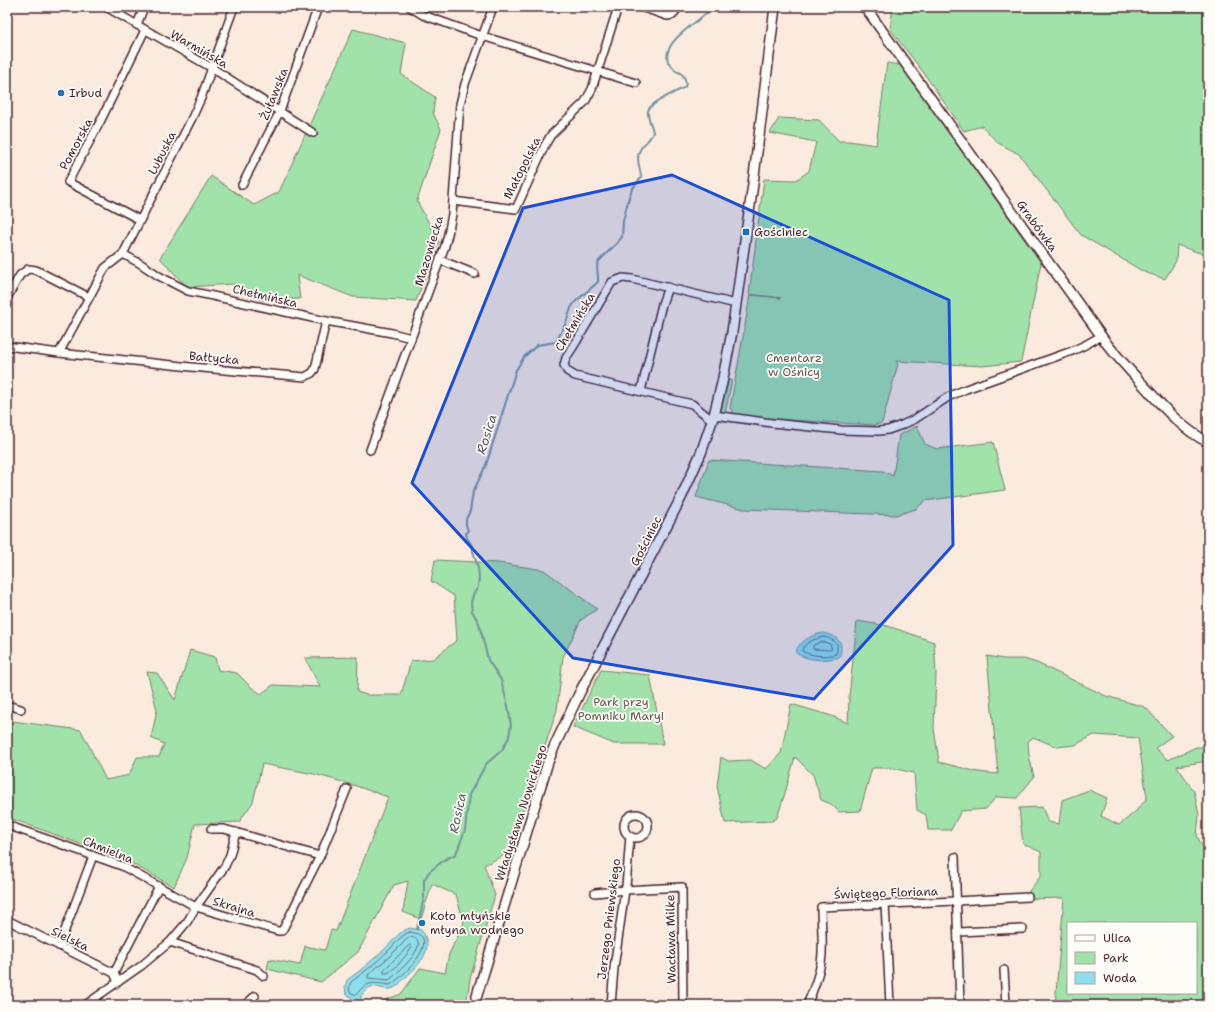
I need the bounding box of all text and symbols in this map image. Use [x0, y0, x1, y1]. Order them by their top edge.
street label: Warmińska [167, 26, 231, 72]
street label: Żuławska [256, 65, 292, 123]
place label: Irbud [69, 85, 102, 101]
marker: Irbud [56, 88, 66, 98]
street label: Pomorska [56, 115, 96, 173]
street label: Lubuska [144, 128, 180, 177]
street label: Małopolska [500, 134, 545, 202]
street label: Grabówka [1013, 197, 1061, 255]
street label: Mazowiecka [411, 213, 447, 288]
place label: Gościniec [754, 224, 808, 240]
marker: Gościniec [741, 227, 751, 237]
street label: Chełmińska [231, 281, 300, 311]
street label: Chełmińska [551, 289, 599, 354]
street label: Bałtycka [188, 348, 240, 368]
park label: Cmentarz w Ośnicy [766, 350, 822, 380]
water label: Rosica [472, 412, 501, 456]
street label: Gościniec [627, 513, 665, 569]
park label: Park przy Pomniku Maryi [578, 694, 664, 724]
street label: Władysława Nowickiego [491, 743, 551, 883]
water label: Rosica [445, 791, 470, 835]
street label: Chmielna [80, 833, 136, 868]
street label: Jerzego Pniewskiego [594, 858, 624, 980]
street label: Świętego Floriana [834, 883, 939, 903]
street label: Skrajna [211, 893, 258, 921]
street label: Wacława Milke [662, 894, 680, 984]
place label: Koło młyńskie młyna wodnego [430, 908, 524, 938]
marker: Koło młyńskie młyna wodnego [417, 918, 427, 928]
legend [1067, 922, 1197, 994]
street label: Sielska [49, 923, 92, 955]
text: Ulica [1103, 930, 1132, 946]
text: Park [1103, 950, 1129, 966]
text: Woda [1103, 970, 1137, 986]

